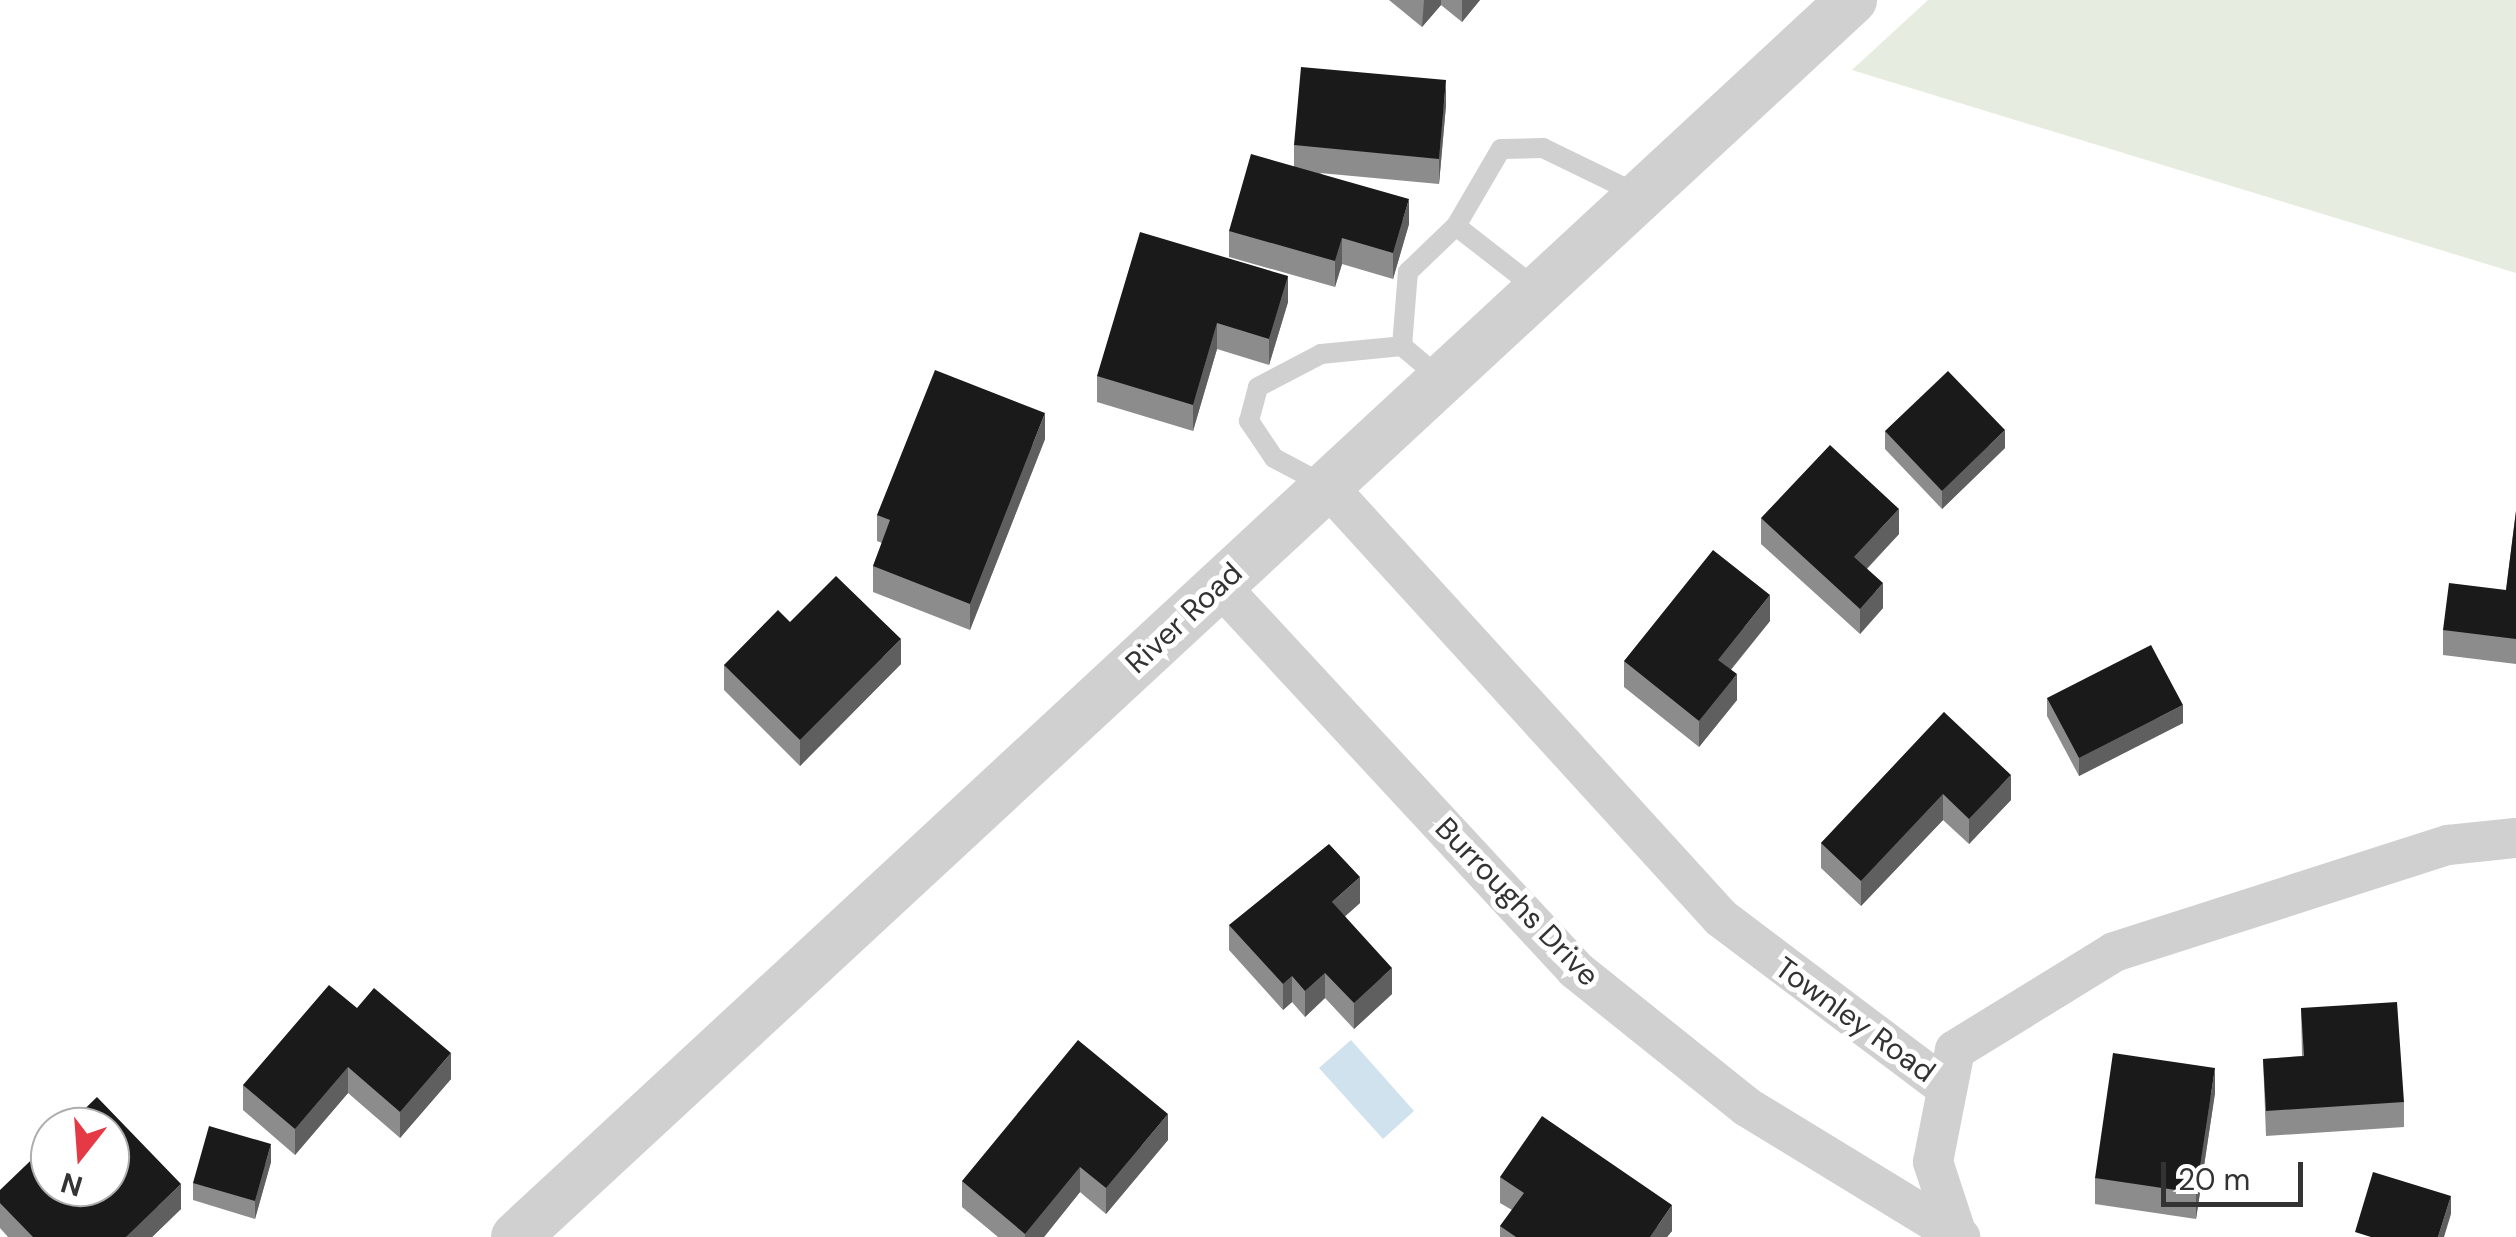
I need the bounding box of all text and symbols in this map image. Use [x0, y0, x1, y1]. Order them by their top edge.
street label: River Road [1118, 555, 1250, 681]
street label: Burroughs Drive [1428, 810, 1606, 994]
street label: Townley Road [1768, 950, 1942, 1090]
north arrow [30, 1107, 130, 1207]
scale bar [2166, 1142, 2308, 1204]
text: 20 m [2178, 1160, 2250, 1199]
text: N [57, 1164, 87, 1205]

